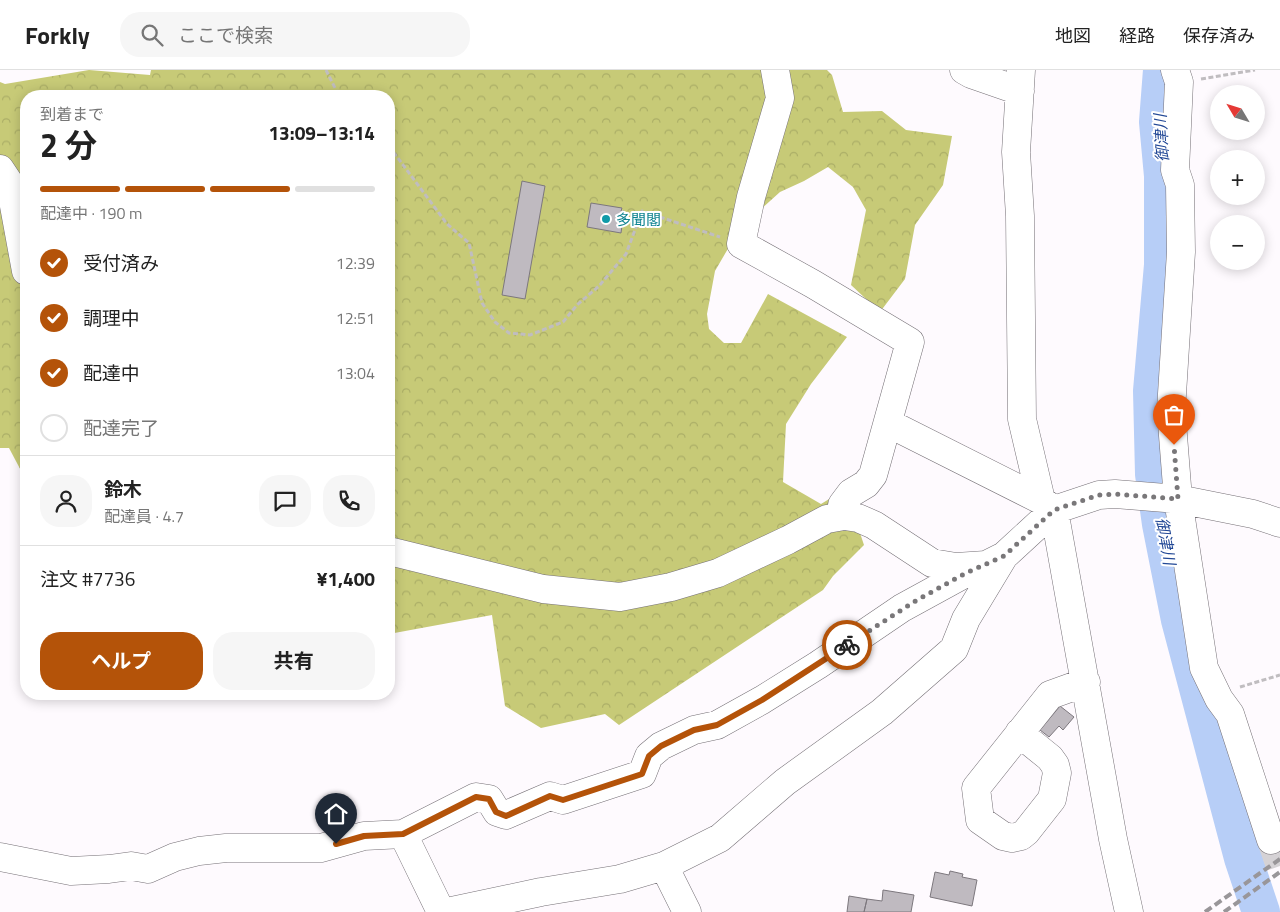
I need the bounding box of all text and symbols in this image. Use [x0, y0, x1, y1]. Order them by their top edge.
search box [120, 12, 470, 57]
text: Forkly [25, 17, 90, 53]
text: ここで検索 [178, 20, 273, 49]
icon: search [138, 21, 166, 49]
text: 地図 [1055, 22, 1091, 49]
text: 経路 [1119, 22, 1155, 49]
text: 保存済み [1183, 22, 1255, 49]
north arrow [1210, 85, 1265, 140]
map controls [1210, 85, 1265, 270]
text: 到着まで [40, 102, 104, 126]
water label: 御津川 [1148, 111, 1174, 163]
text: 13:09–13:14 [268, 118, 375, 147]
text: 2 分 [40, 121, 97, 169]
button: + [1210, 150, 1265, 205]
text: 配達中 · 190 m [40, 201, 142, 225]
place label: 多聞閣 [616, 208, 661, 231]
marker: 多聞閣 [600, 213, 612, 225]
button: − [1210, 215, 1265, 270]
text: 受付済み [83, 248, 159, 277]
icon: check [40, 249, 68, 277]
text: 12:39 [336, 251, 375, 275]
text: 調理中 [83, 303, 140, 332]
icon: check [40, 304, 68, 332]
text: 12:51 [336, 306, 375, 330]
text: 配達中 [83, 358, 140, 387]
icon: check [40, 359, 68, 387]
text: 13:04 [336, 361, 375, 385]
pin [1153, 394, 1195, 445]
icon: bag [1160, 401, 1188, 429]
text: 配達完了 [83, 413, 159, 442]
text: 鈴木 [104, 474, 142, 503]
button: person [40, 475, 92, 527]
button: chat [259, 475, 311, 527]
button: phone [323, 475, 375, 527]
text: 配達員 · 4.7 [104, 504, 184, 528]
water label: 御津川 [1150, 515, 1182, 569]
text: 注文 #7736 [40, 564, 135, 593]
text: ¥1,400 [317, 564, 375, 593]
courier [822, 620, 872, 670]
icon: bike [833, 631, 861, 659]
button: ヘルプ [40, 632, 203, 690]
button: 共有 [213, 632, 375, 690]
pin [315, 793, 357, 844]
icon: home [322, 800, 350, 828]

